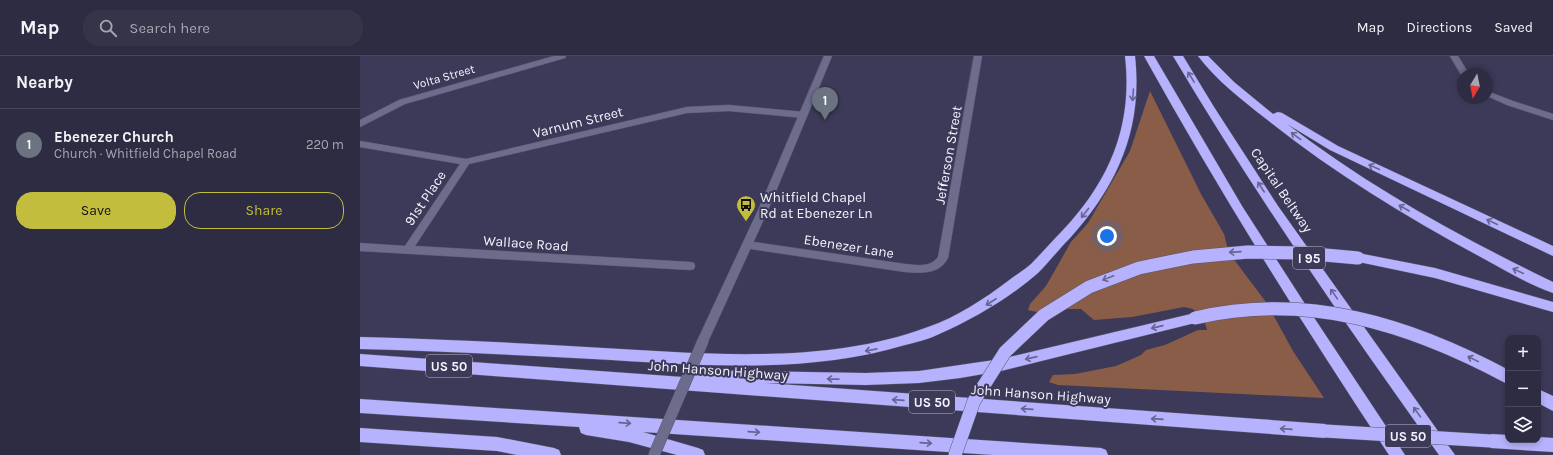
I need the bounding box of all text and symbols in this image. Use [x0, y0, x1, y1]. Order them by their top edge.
search box [83, 10, 363, 46]
text: Map [20, 17, 59, 39]
icon: search [97, 17, 119, 39]
text: Search here [129, 19, 210, 37]
text: Map [1357, 19, 1385, 36]
text: Directions [1407, 19, 1472, 36]
text: Saved [1494, 19, 1533, 36]
street label: Volta Street [412, 61, 477, 92]
north arrow [1457, 68, 1493, 104]
one-way arrow [1186, 71, 1194, 83]
text: Nearby [16, 72, 73, 92]
pin: 1 [812, 87, 838, 120]
one-way arrow [1129, 88, 1137, 101]
street label: Varnum Street [531, 103, 625, 142]
street label: Jefferson Street [931, 104, 966, 206]
text: Ebenezer Church [54, 128, 174, 146]
one-way arrow [1290, 132, 1301, 140]
text: 1 [27, 137, 31, 152]
text: 220 m [306, 137, 344, 152]
street label: Capital Beltway [1247, 145, 1316, 236]
text: Church · Whitfield Chapel Road [54, 146, 237, 161]
one-way arrow [1369, 163, 1381, 170]
street label: 91st Place [401, 168, 450, 229]
one-way arrow [1256, 181, 1264, 193]
place label: Whitfield Chapel Rd at Ebenezer Ln [760, 189, 873, 222]
button: Save [16, 192, 176, 229]
button: Share [184, 192, 344, 229]
bus stop icon: Whitfield Chapel Rd at Ebenezer Ln [735, 194, 757, 222]
one-way arrow [1398, 204, 1410, 212]
one-way arrow [1080, 208, 1089, 219]
one-way arrow [1487, 218, 1499, 225]
your location [1097, 226, 1117, 246]
street label: Ebenezer Lane [803, 231, 895, 262]
street label: Wallace Road [483, 232, 569, 255]
road number: I 95 [1293, 247, 1325, 269]
one-way arrow [1229, 249, 1242, 256]
one-way arrow [1512, 267, 1524, 274]
one-way arrow [1103, 274, 1115, 282]
one-way arrow [1330, 289, 1338, 300]
one-way arrow [986, 298, 997, 306]
one-way arrow [1151, 324, 1164, 332]
map controls [1505, 335, 1541, 443]
button: + [1505, 335, 1541, 371]
one-way arrow [865, 346, 878, 354]
one-way arrow [1025, 354, 1038, 362]
road number: US 50 [426, 355, 472, 377]
one-way arrow [1467, 355, 1479, 362]
street label: John Hanson Highway [648, 357, 789, 384]
button: − [1505, 371, 1541, 407]
one-way arrow [827, 375, 840, 382]
street label: John Hanson Highway [971, 381, 1112, 408]
road number: US 50 [909, 391, 955, 413]
one-way arrow [891, 396, 904, 403]
one-way arrow [1021, 406, 1034, 413]
one-way arrow [1413, 407, 1421, 418]
button: layers [1505, 407, 1541, 443]
one-way arrow [1151, 415, 1164, 422]
one-way arrow [618, 420, 631, 427]
one-way arrow [1280, 425, 1293, 432]
road number: US 50 [1385, 425, 1431, 447]
one-way arrow [748, 428, 761, 435]
one-way arrow [919, 440, 932, 447]

